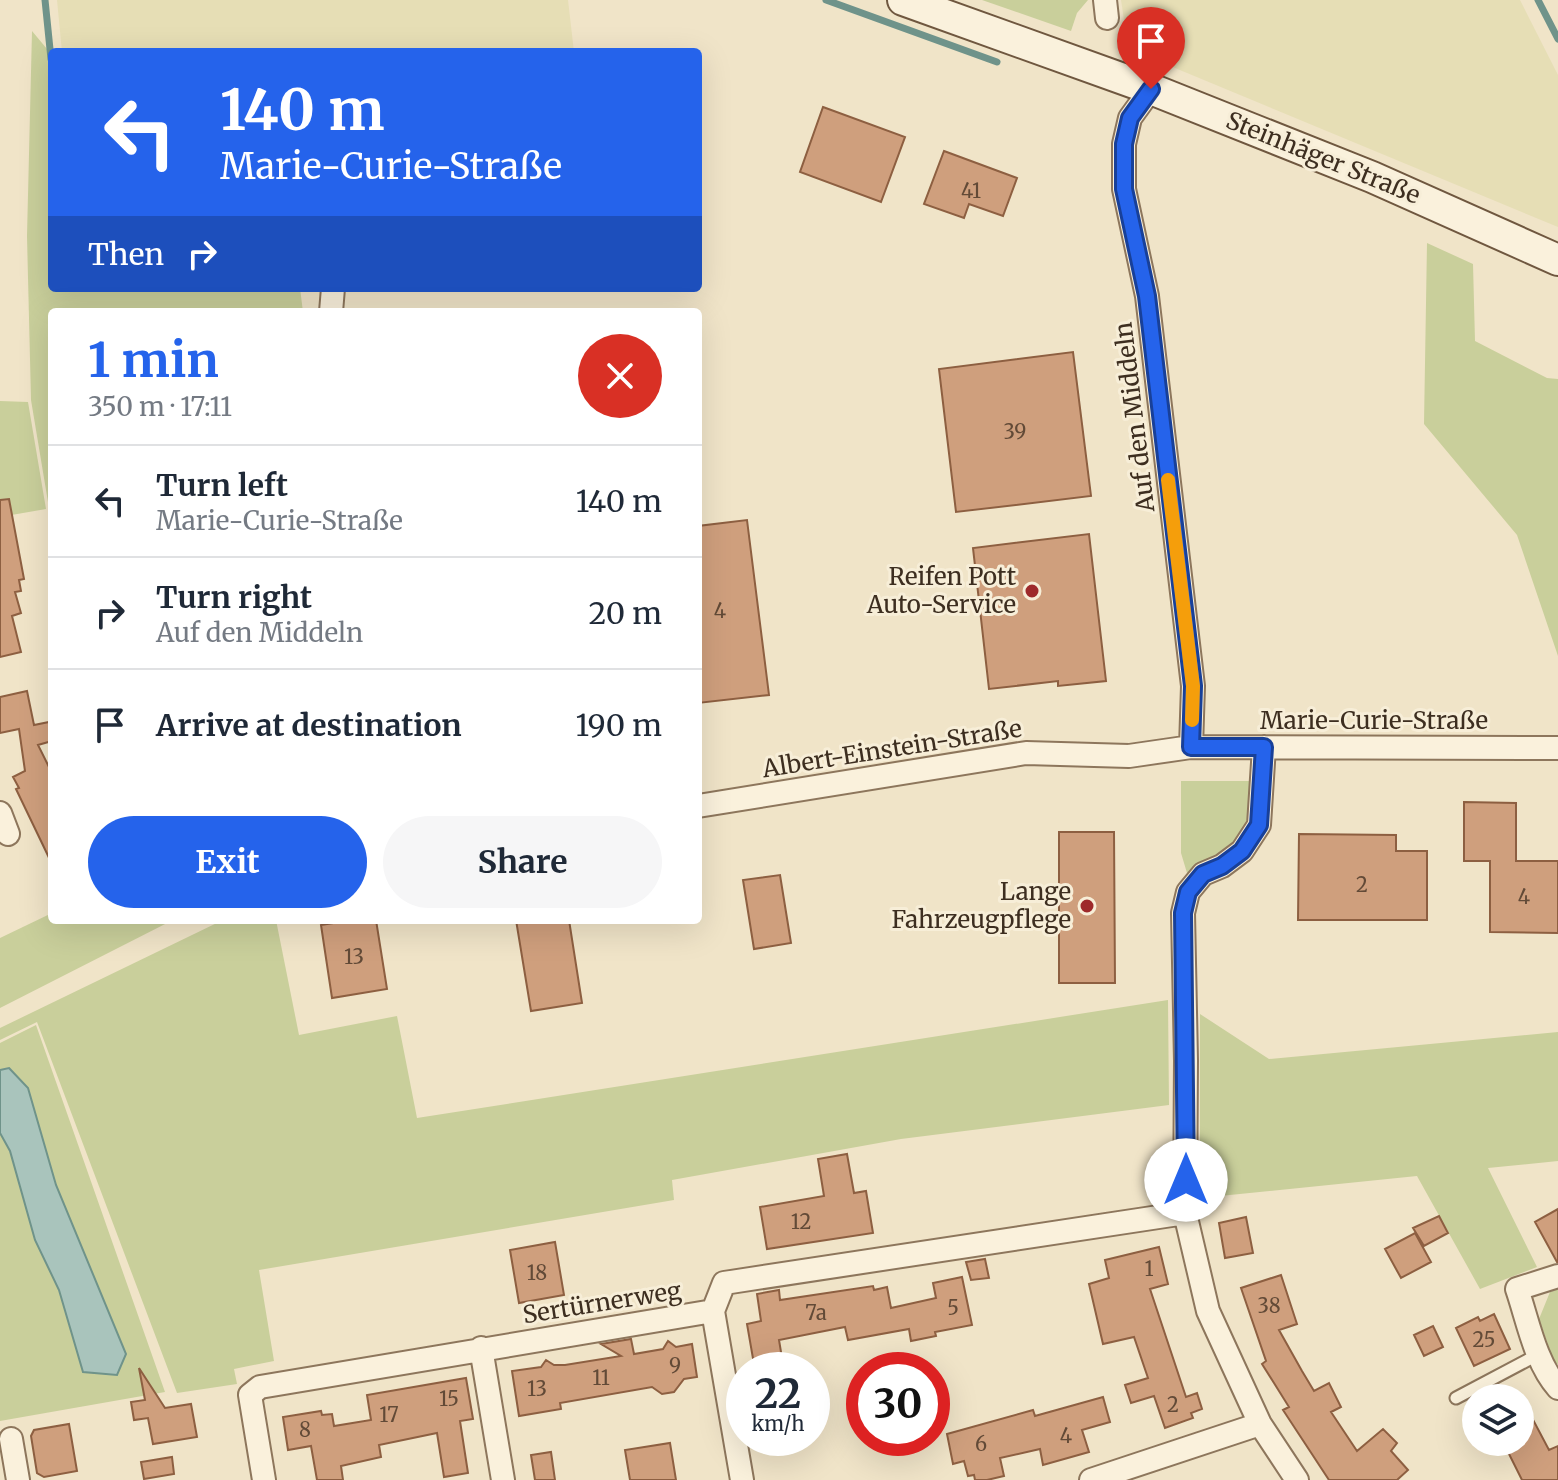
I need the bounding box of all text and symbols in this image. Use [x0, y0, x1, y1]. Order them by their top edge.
pin [1117, 7, 1185, 89]
icon: arrive [1129, 19, 1173, 63]
text: 140 m [220, 75, 385, 145]
icon: left [88, 80, 192, 184]
street label: Steinhäger Straße [1222, 104, 1425, 211]
text: Marie-Curie-Straße [220, 144, 562, 189]
house number: 41 [961, 178, 981, 203]
icon: right [180, 232, 224, 276]
text: Then [88, 235, 164, 273]
street label: Auf den Middeln [1107, 320, 1162, 515]
text: 1 min [88, 330, 219, 390]
button: close [578, 334, 662, 418]
text: 350 m · 17:11 [88, 390, 232, 423]
house number: 39 [1004, 419, 1026, 444]
text: Turn left [156, 466, 288, 504]
icon: left [88, 479, 132, 523]
text: 140 m [576, 482, 662, 520]
text: Marie-Curie-Straße [156, 504, 403, 537]
place label: Reifen Pott Auto-Service [866, 561, 1017, 620]
text: Turn right [156, 578, 312, 616]
marker: Reifen Pott Auto-Service [1023, 582, 1041, 600]
icon: right [88, 591, 132, 635]
text: 20 m [589, 594, 662, 632]
house number: 4 [714, 598, 726, 623]
text: Auf den Middeln [156, 616, 363, 649]
icon: arrive [88, 703, 132, 747]
street label: Marie-Curie-Straße [1260, 705, 1488, 736]
text: Arrive at destination [156, 706, 462, 744]
text: 190 m [575, 706, 662, 744]
street label: Albert-Einstein-Straße [759, 713, 1024, 784]
button: Exit [88, 816, 367, 908]
button: Share [383, 816, 662, 908]
house number: 2 [1356, 872, 1368, 897]
place label: Lange Fahrzeugpflege [892, 876, 1071, 935]
house number: 4 [1518, 884, 1530, 909]
marker: Lange Fahrzeugpflege [1078, 897, 1096, 915]
house number: 13 [344, 944, 364, 969]
position arrow [1144, 1138, 1228, 1222]
house number: 12 [791, 1209, 811, 1234]
house number: 1 [1144, 1256, 1154, 1281]
house number: 18 [527, 1260, 547, 1285]
street label: Sertürnerweg [520, 1275, 684, 1330]
house number: 38 [1257, 1293, 1281, 1318]
house number: 5 [947, 1295, 959, 1320]
house number: 7a [805, 1300, 827, 1325]
house number: 25 [1473, 1327, 1495, 1352]
speed limit sign: 30 [846, 1352, 950, 1456]
house number: 9 [669, 1353, 681, 1378]
house number: 11 [592, 1365, 610, 1390]
text: 22 [755, 1369, 801, 1419]
house number: 13 [527, 1376, 547, 1401]
map controls [1462, 1384, 1534, 1456]
button: layers [1462, 1384, 1534, 1456]
house number: 15 [439, 1386, 459, 1411]
house number: 2 [1167, 1392, 1179, 1417]
house number: 17 [379, 1402, 399, 1427]
text: km/h [752, 1411, 804, 1436]
house number: 8 [299, 1417, 311, 1442]
house number: 4 [1060, 1423, 1072, 1448]
house number: 6 [975, 1431, 987, 1456]

